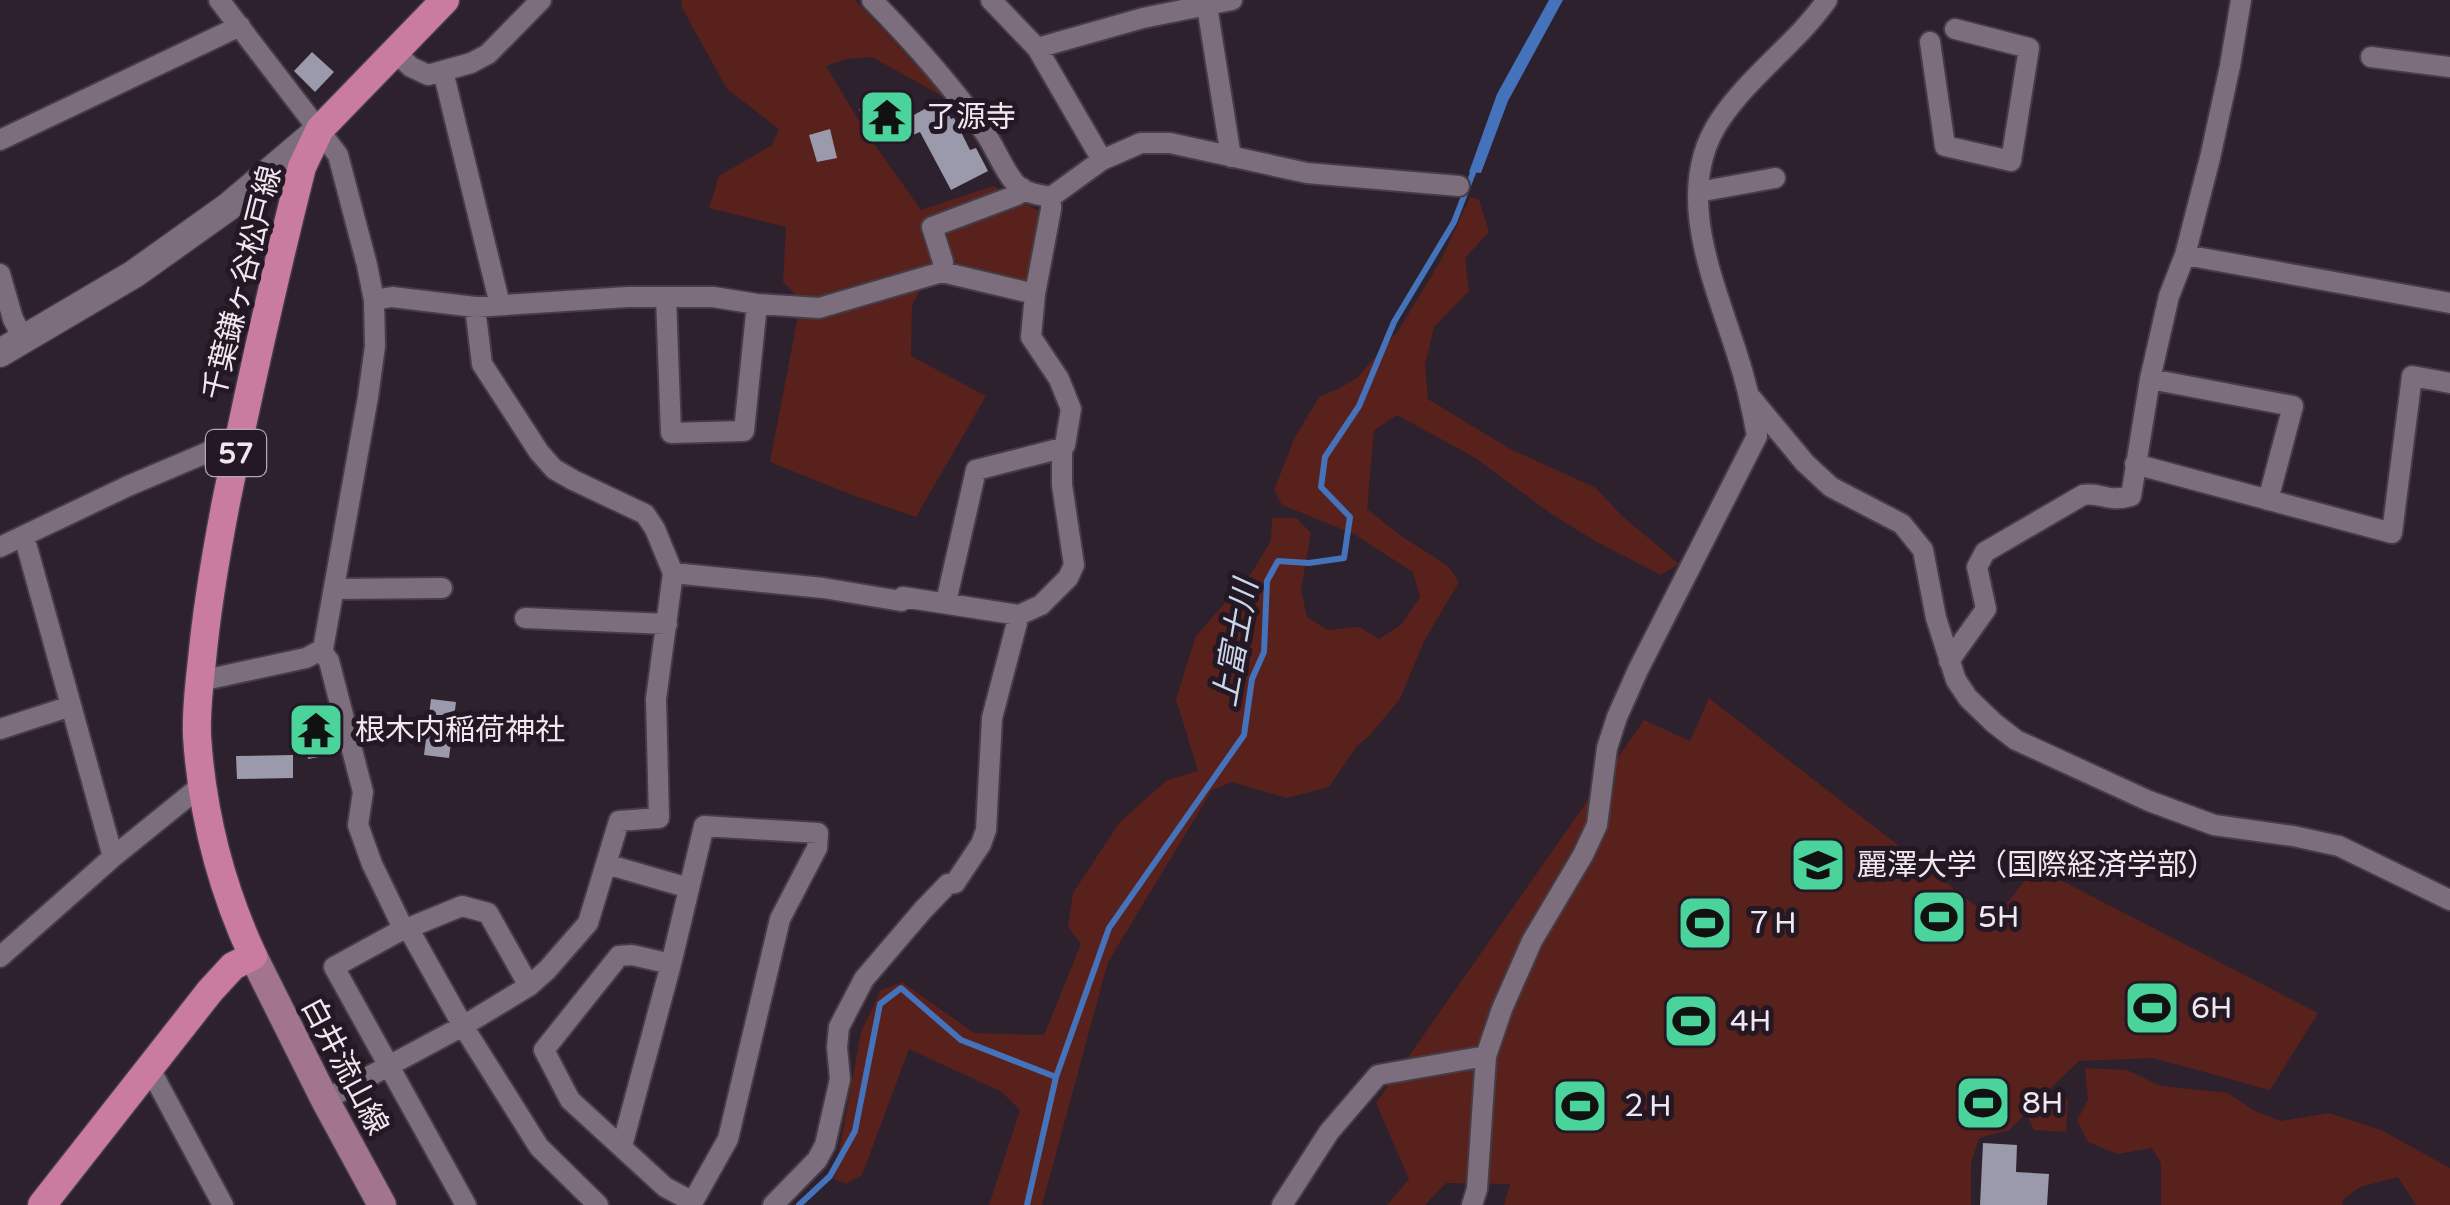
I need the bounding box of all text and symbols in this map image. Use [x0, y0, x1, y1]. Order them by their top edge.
temple icon: 了源寺 [857, 87, 917, 147]
place label: 了源寺 [926, 99, 1016, 136]
street label: 千葉鎌ヶ谷松戸線 [196, 162, 289, 404]
road number: 57 [206, 430, 266, 476]
water label: 上富士川 [1206, 574, 1266, 710]
temple icon: 根木内稲荷神社 [286, 700, 346, 760]
place label: 根木内稲荷神社 [355, 712, 565, 749]
school or university icon: 麗澤大学（国際経済学部） [1788, 835, 1848, 895]
place label: 麗澤大学（国際経済学部） [1857, 847, 2217, 884]
sports icon: 5H [1909, 887, 1969, 947]
sports icon: ７H [1675, 893, 1735, 953]
place label: 5H [1978, 899, 2020, 936]
place label: ７H [1744, 905, 1797, 942]
sports icon: 6H [2122, 978, 2182, 1038]
place label: 6H [2191, 990, 2233, 1027]
street label: 白井流山線 [293, 991, 396, 1141]
sports icon: 4H [1661, 991, 1721, 1051]
place label: 4H [1730, 1003, 1772, 1040]
sports icon: 8H [1953, 1073, 2013, 1133]
sports icon: ２H [1550, 1076, 1610, 1136]
place label: 8H [2022, 1085, 2064, 1122]
place label: ２H [1619, 1088, 1672, 1125]

